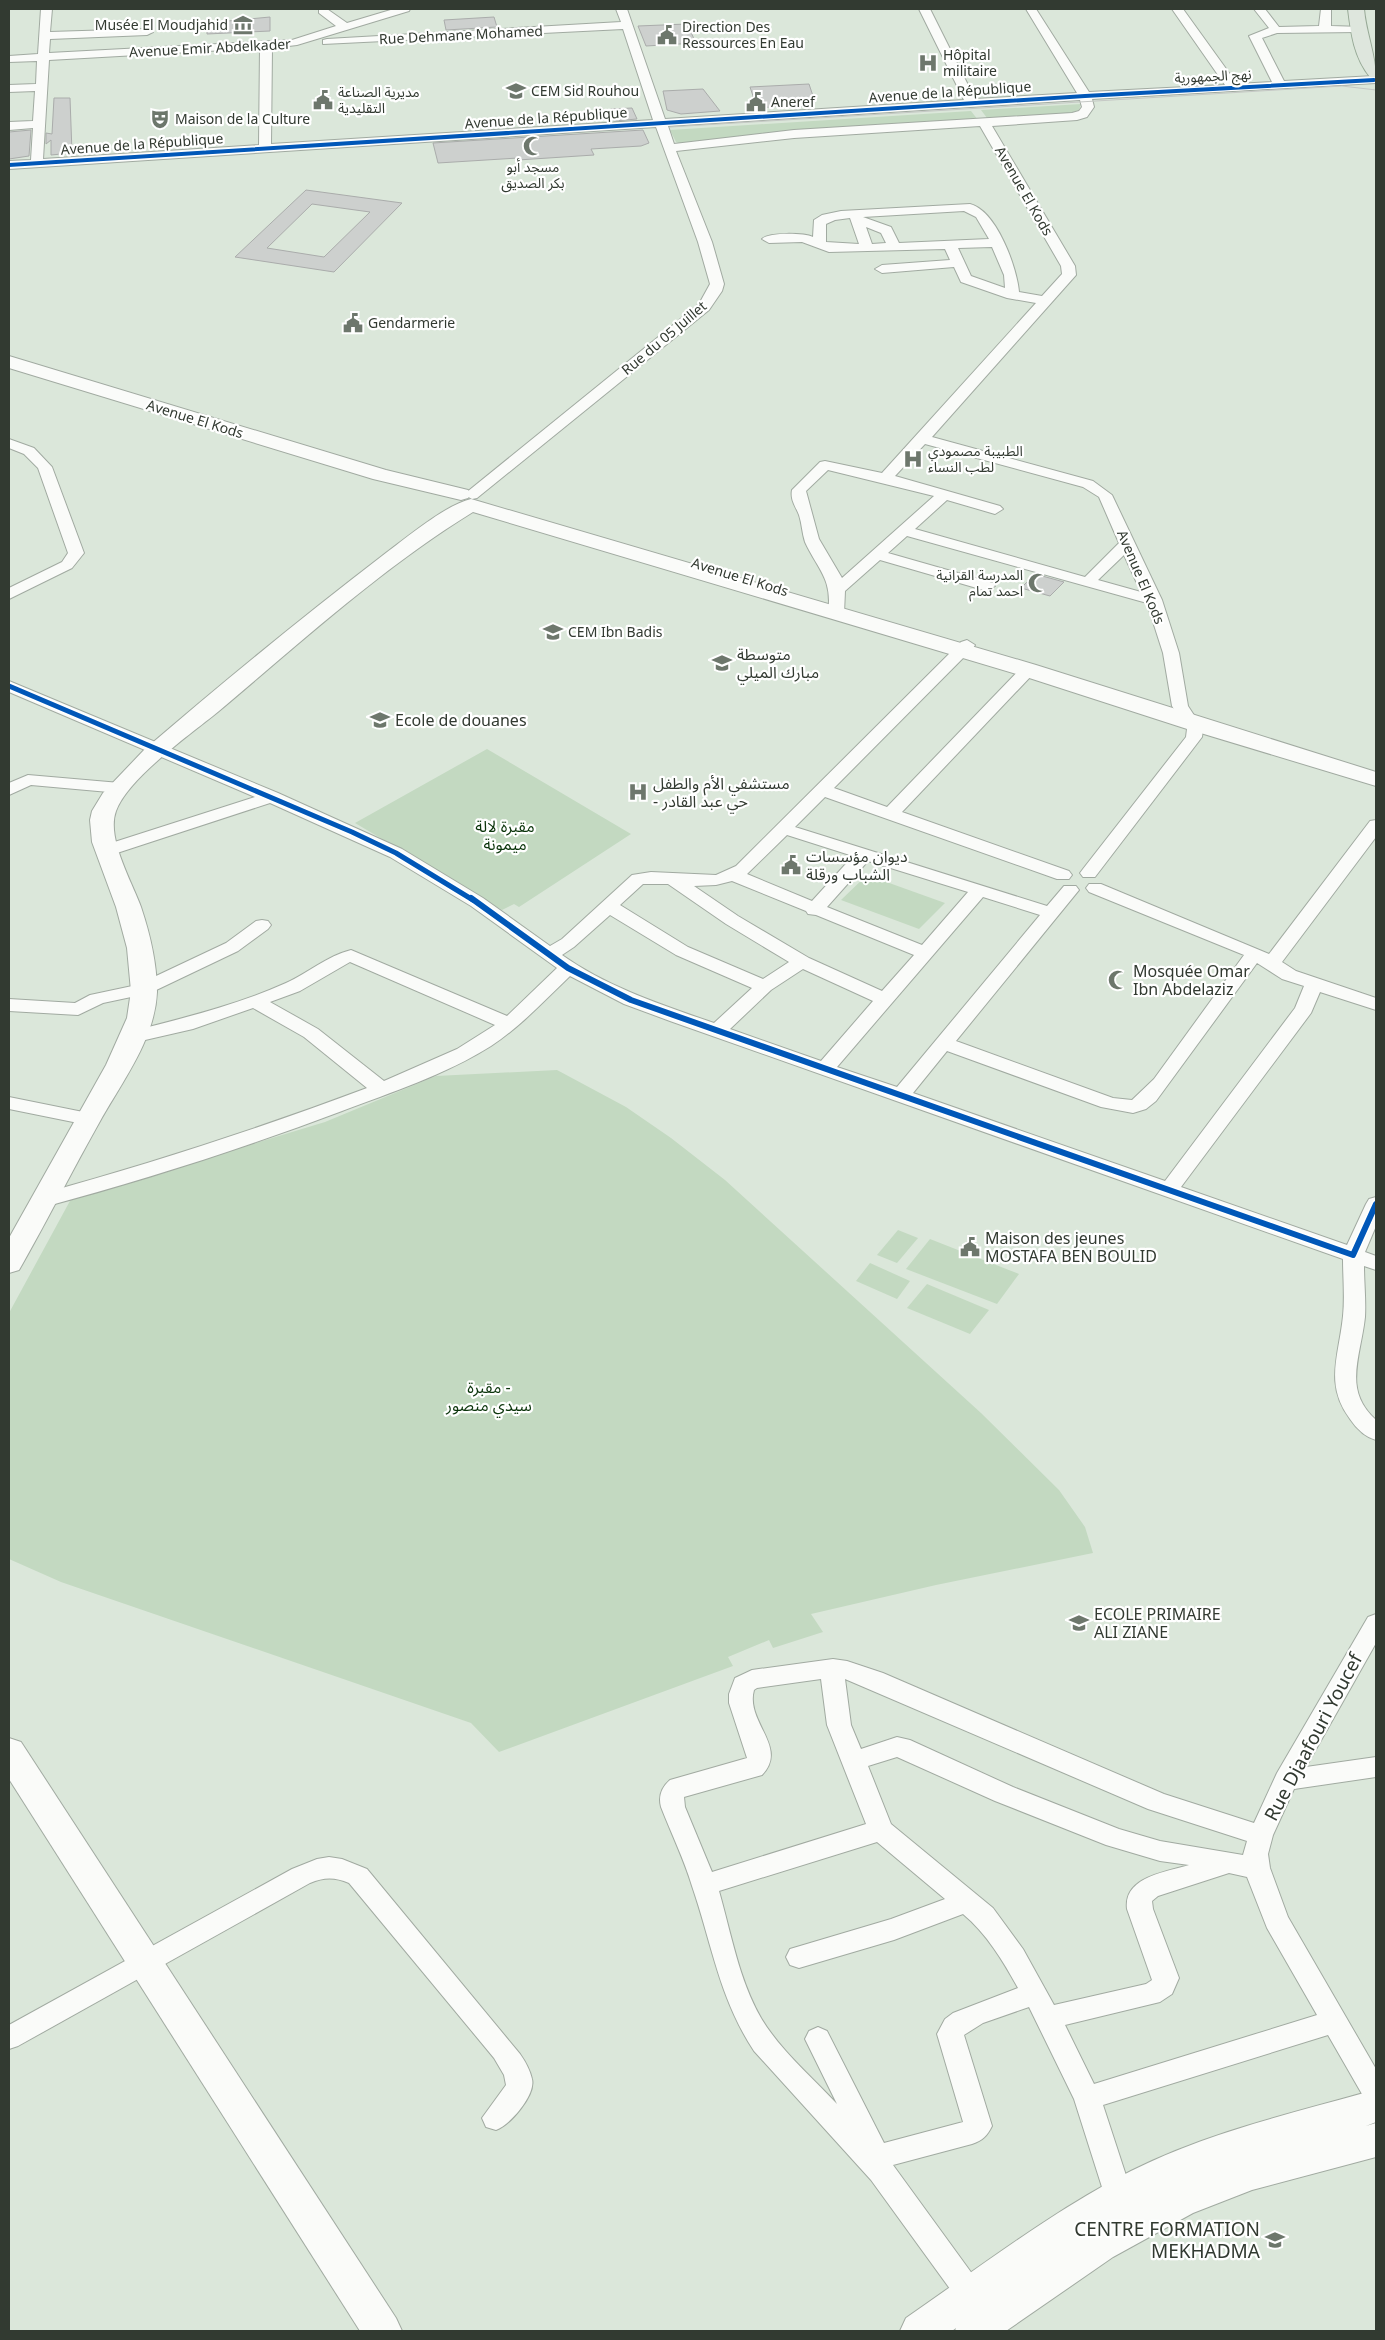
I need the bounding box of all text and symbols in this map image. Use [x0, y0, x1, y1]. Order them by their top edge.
museum icon: Musée El Moudjahid [232, 14, 254, 36]
place label: Musée El Moudjahid [95, 15, 228, 34]
place label: Direction Des Ressources En Eau [682, 17, 804, 52]
street label: Rue Dehmane Mohamed [379, 21, 543, 48]
public building icon: Direction Des Ressources En Eau [656, 24, 678, 46]
street label: Avenue Emir Abdelkader [129, 34, 292, 61]
place label: Hôpital militaire [943, 45, 997, 80]
hospital icon: Hôpital militaire [917, 52, 939, 74]
street label: نهج الجمهورية [1174, 64, 1252, 89]
street label: Avenue de la République [868, 76, 1032, 107]
school or university icon: CEM Sid Rouhou [505, 80, 527, 102]
place label: CEM Sid Rouhou [531, 81, 639, 100]
place label: مديرية الصناعة التقليدية [338, 82, 420, 117]
public building icon: مديرية الصناعة التقليدية [312, 89, 334, 111]
public building icon: Aneref [745, 91, 767, 113]
place label: Aneref [771, 92, 816, 111]
street label: Avenue de la République [464, 102, 628, 133]
theatre icon: Maison de la Culture [149, 108, 171, 130]
place label: Maison de la Culture [175, 109, 310, 128]
street label: Avenue de la République [60, 128, 224, 159]
mosque icon: مسجد أبو بكر الصديق [522, 135, 544, 157]
street label: Avenue El Kods [991, 143, 1058, 239]
place label: مسجد أبو بكر الصديق [501, 157, 565, 193]
street label: Rue du 05 Juillet [617, 296, 710, 379]
public building icon: Gendarmerie [342, 312, 364, 334]
place label: Gendarmerie [368, 313, 455, 332]
street label: Avenue El Kods [144, 395, 246, 442]
place label: الطبيبة مصمودي لطب النساء [928, 441, 1023, 476]
hospital icon: الطبيبة مصمودي لطب النساء [902, 448, 924, 470]
street label: Avenue El Kods [1113, 527, 1170, 627]
street label: Avenue El Kods [689, 553, 791, 600]
place label: المدرسة القرانية احمد تمام [936, 565, 1023, 602]
mosque icon: المدرسة القرانية احمد تمام [1027, 572, 1049, 594]
school or university icon: CEM Ibn Badis [542, 621, 564, 643]
place label: CEM Ibn Badis [568, 622, 663, 641]
place label: متوسطة مبارك الميلي [737, 643, 819, 685]
school or university icon: متوسطة مبارك الميلي [711, 652, 733, 674]
school or university icon: Ecole de douanes [369, 709, 391, 731]
place label: Ecole de douanes [395, 709, 527, 731]
place label: مستشفي الأم والطفل - حي عبد القادر [653, 772, 790, 814]
hospital icon: مستشفي الأم والطفل - حي عبد القادر [627, 781, 649, 803]
park label: مقبرة لالة ميمونة [475, 815, 535, 855]
place label: ديوان مؤسسات الشباب ورقلة [806, 845, 908, 885]
public building icon: ديوان مؤسسات الشباب ورقلة [780, 854, 802, 876]
place label: Mosquée Omar Ibn Abdelaziz [1133, 960, 1250, 1000]
mosque icon: Mosquée Omar Ibn Abdelaziz [1107, 969, 1129, 991]
place label: Maison des jeunes MOSTAFA BEN BOULID [985, 1227, 1157, 1267]
public building icon: Maison des jeunes MOSTAFA BEN BOULID [959, 1236, 981, 1258]
park label: مقبرة - سيدي منصور [445, 1376, 532, 1418]
place label: ECOLE PRIMAIRE ALI ZIANE [1094, 1603, 1221, 1643]
school or university icon: ECOLE PRIMAIRE ALI ZIANE [1068, 1612, 1090, 1634]
street label: Rue Djaafouri Youcef [1258, 1647, 1369, 1825]
place label: CENTRE FORMATION MEKHADMA [1074, 2216, 1261, 2264]
school or university icon: CENTRE FORMATION MEKHADMA [1264, 2229, 1286, 2251]

